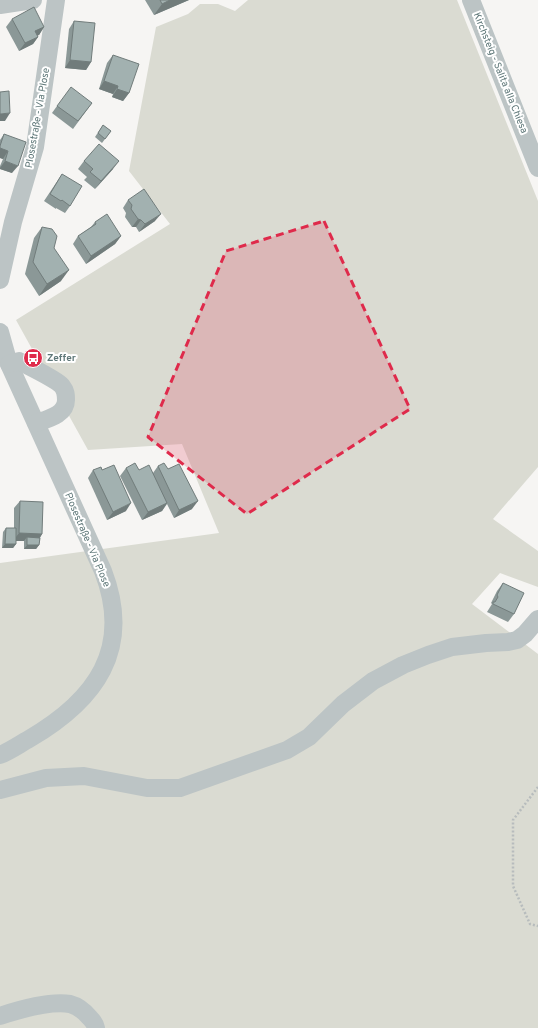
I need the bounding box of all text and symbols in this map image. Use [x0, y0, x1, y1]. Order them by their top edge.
street label: Kirchsteig - Salita alla Chiesa [470, 11, 530, 135]
street label: Plosestraße - Via Plose [23, 67, 53, 169]
bus stop icon: Zeffer [22, 347, 44, 369]
place label: Zeffer [47, 352, 77, 365]
street label: Plosestraße - Via Plose [61, 491, 113, 589]

